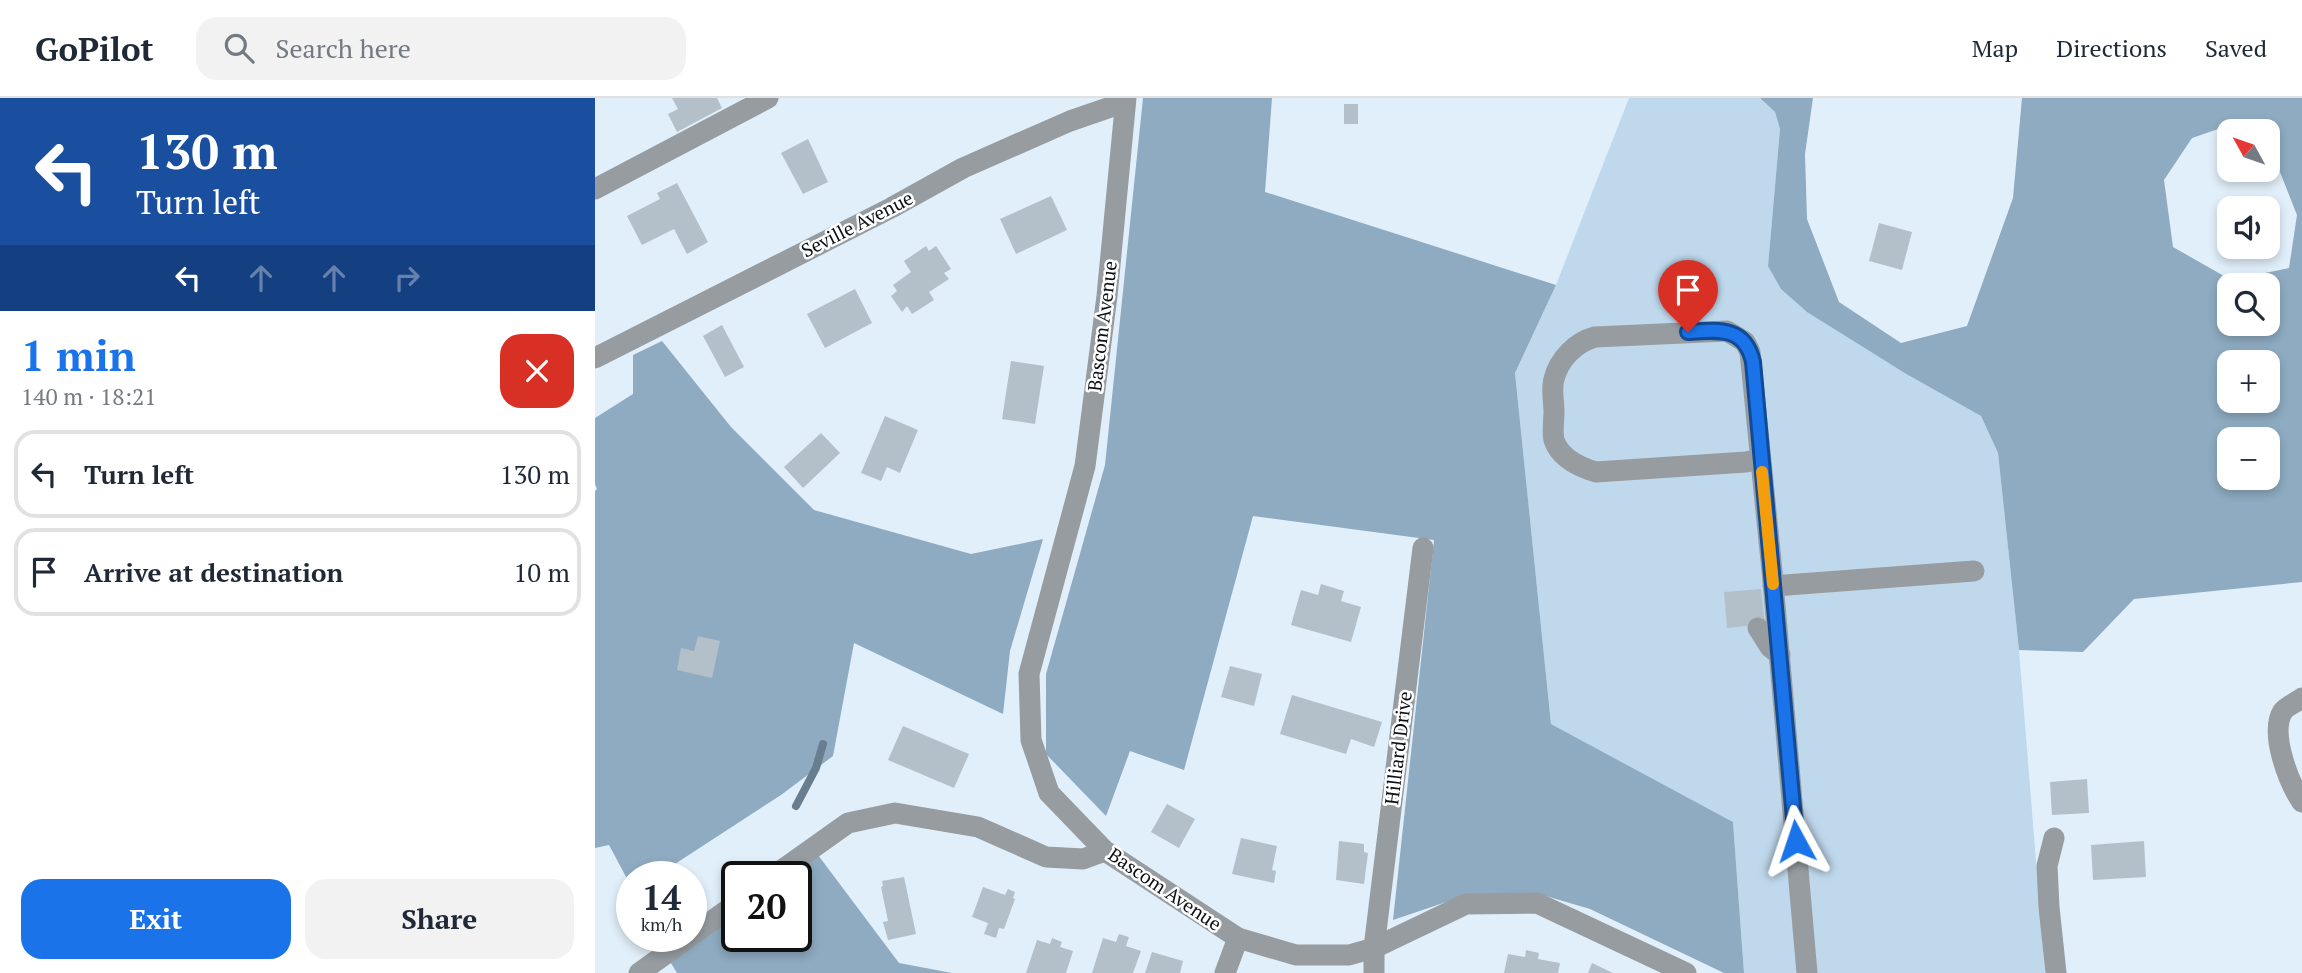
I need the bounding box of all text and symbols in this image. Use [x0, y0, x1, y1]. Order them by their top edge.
search box [196, 17, 686, 80]
text: GoPilot [35, 27, 154, 70]
icon: search [220, 29, 258, 67]
text: Search here [276, 31, 411, 65]
text: Map [1972, 32, 2018, 64]
text: Directions [2056, 32, 2167, 64]
text: Saved [2205, 32, 2267, 64]
text: 130 m [136, 118, 278, 183]
north arrow [2217, 119, 2280, 182]
map controls [2217, 119, 2280, 490]
icon: left [21, 126, 112, 217]
text: Turn left [136, 181, 260, 223]
street label: Seville Avenue [797, 185, 917, 262]
button: sound [2217, 196, 2280, 259]
icon: left [169, 259, 207, 297]
icon: ahead [242, 259, 280, 297]
icon: ahead [315, 259, 353, 297]
icon: right [388, 259, 426, 297]
street label: Bascom Avenue [1081, 259, 1122, 393]
pin [1658, 260, 1718, 332]
icon: arrive [1669, 271, 1707, 309]
button: search [2217, 273, 2280, 336]
text: 1 min [21, 327, 136, 383]
button: close [500, 334, 574, 408]
button: + [2217, 350, 2280, 413]
text: 140 m · 18:21 [21, 381, 156, 412]
button: − [2217, 427, 2280, 490]
icon: left [25, 455, 63, 493]
text: Turn left [84, 457, 194, 491]
text: 130 m [500, 457, 570, 491]
icon: arrive [25, 553, 63, 591]
text: Arrive at destination [84, 555, 343, 589]
text: 10 m [514, 555, 570, 589]
street label: Hilliard Drive [1378, 690, 1417, 806]
position arrow [1759, 804, 1833, 878]
street label: Bascom Avenue [1104, 841, 1227, 936]
speed limit sign: 20 [721, 861, 812, 952]
text: 14 [642, 874, 681, 920]
button: Exit [21, 879, 291, 959]
button: Share [305, 879, 574, 959]
text: km/h [641, 912, 682, 936]

